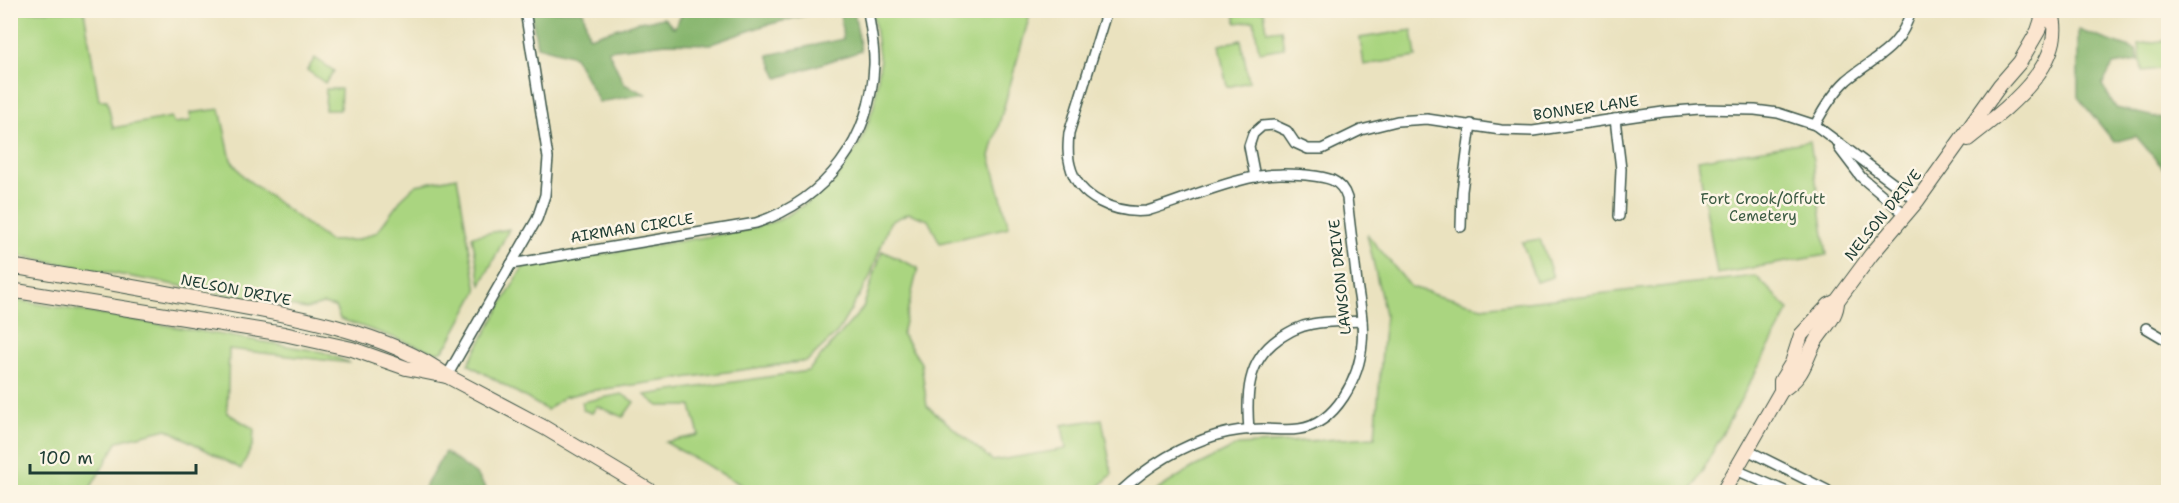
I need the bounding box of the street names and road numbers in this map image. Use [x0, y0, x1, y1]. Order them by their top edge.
street label: BONNER LANE [1532, 91, 1640, 125]
street label: NELSON DRIVE [1840, 165, 1926, 265]
street label: AIRMAN CIRCLE [569, 208, 695, 248]
street label: LAWSON DRIVE [1324, 218, 1356, 336]
street label: NELSON DRIVE [179, 269, 293, 311]

